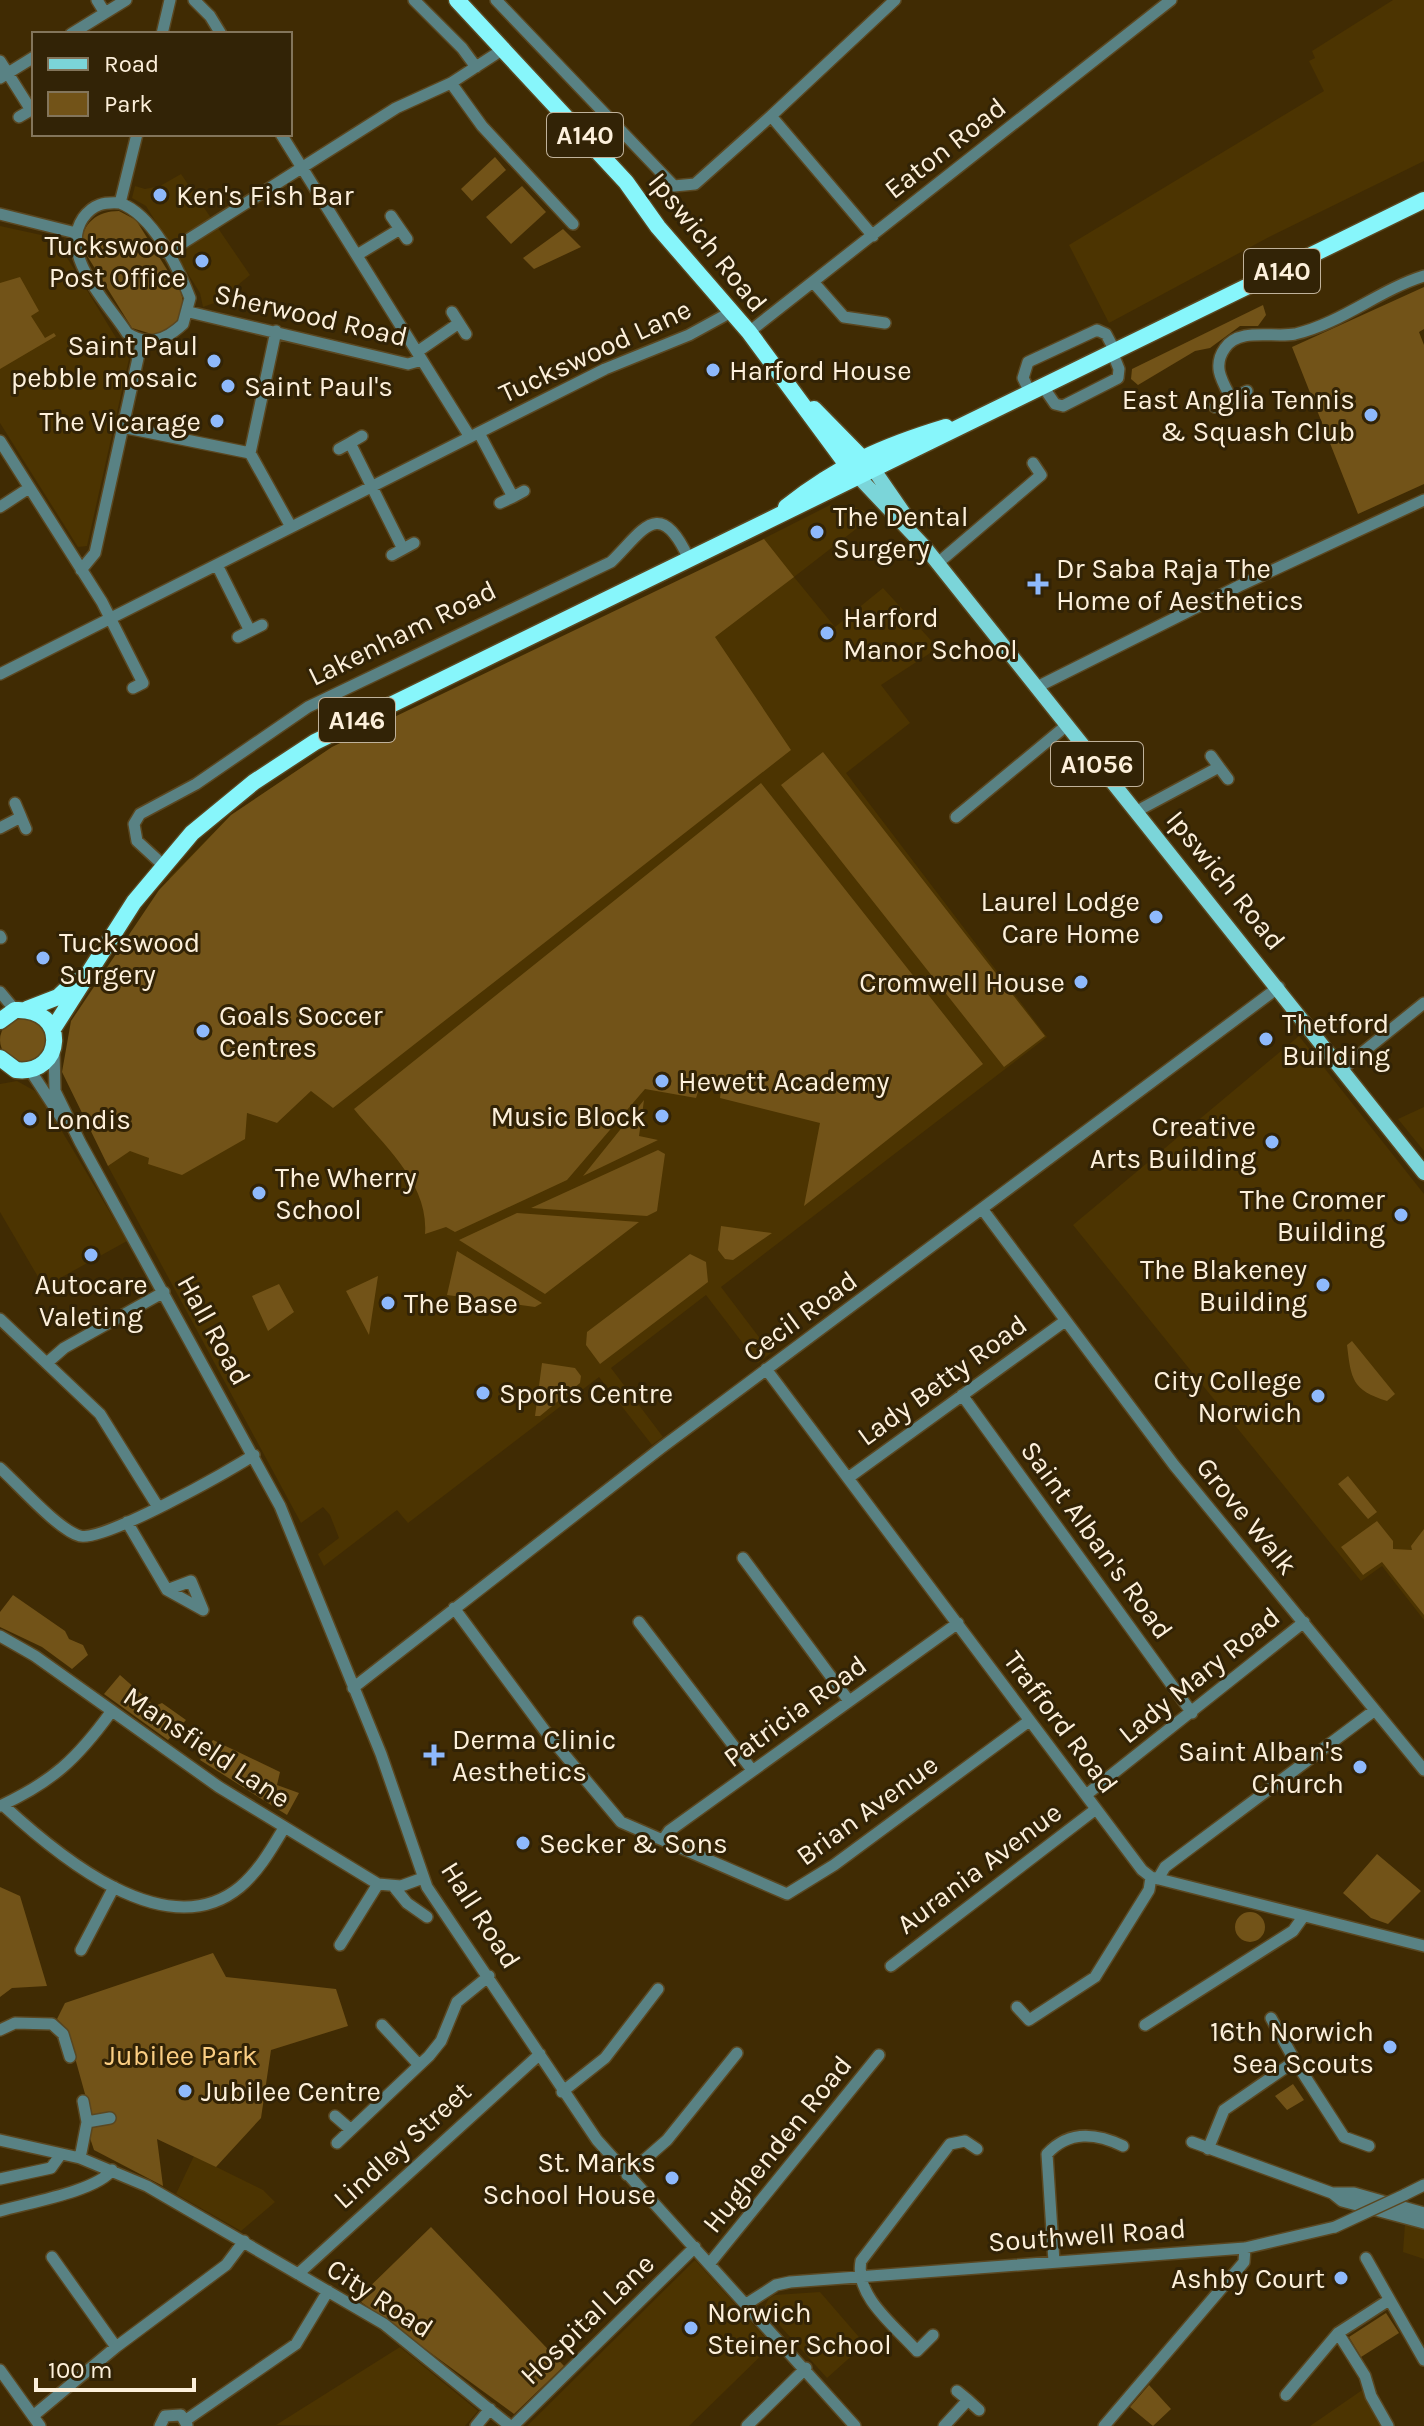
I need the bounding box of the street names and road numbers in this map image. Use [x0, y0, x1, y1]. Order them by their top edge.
street label: Eaton Road [878, 90, 1012, 206]
road number: A140 [547, 113, 623, 157]
street label: Ipswich Road [642, 166, 774, 318]
road number: A140 [1244, 249, 1320, 293]
street label: Sherwood Road [211, 277, 411, 353]
street label: Tuckswood Lane [494, 292, 696, 410]
street label: Lakenham Road [303, 573, 501, 693]
road number: A146 [319, 698, 395, 742]
road number: A1056 [1051, 742, 1143, 786]
street label: Ipswich Road [1160, 804, 1292, 956]
street label: Cecil Road [736, 1263, 864, 1369]
street label: Hall Road [170, 1269, 258, 1391]
street label: Lady Betty Road [851, 1307, 1033, 1453]
street label: Saint Alban's Road [1014, 1434, 1180, 1646]
street label: Grove Walk [1190, 1451, 1304, 1581]
street label: Lady Mary Road [1112, 1600, 1286, 1750]
street label: Trafford Road [997, 1644, 1125, 1800]
street label: Patricia Road [717, 1648, 873, 1774]
street label: Mansfield Lane [117, 1679, 297, 1815]
street label: Brian Avenue [790, 1748, 944, 1872]
street label: Aurania Avenue [890, 1795, 1068, 1941]
street label: Hall Road [434, 1855, 528, 1975]
street label: Hughenden Road [695, 2049, 859, 2239]
street label: Lindley Street [326, 2075, 478, 2215]
street label: Southwell Road [987, 2212, 1187, 2258]
street label: Hospital Lane [513, 2247, 661, 2391]
street label: City Road [321, 2251, 439, 2345]

